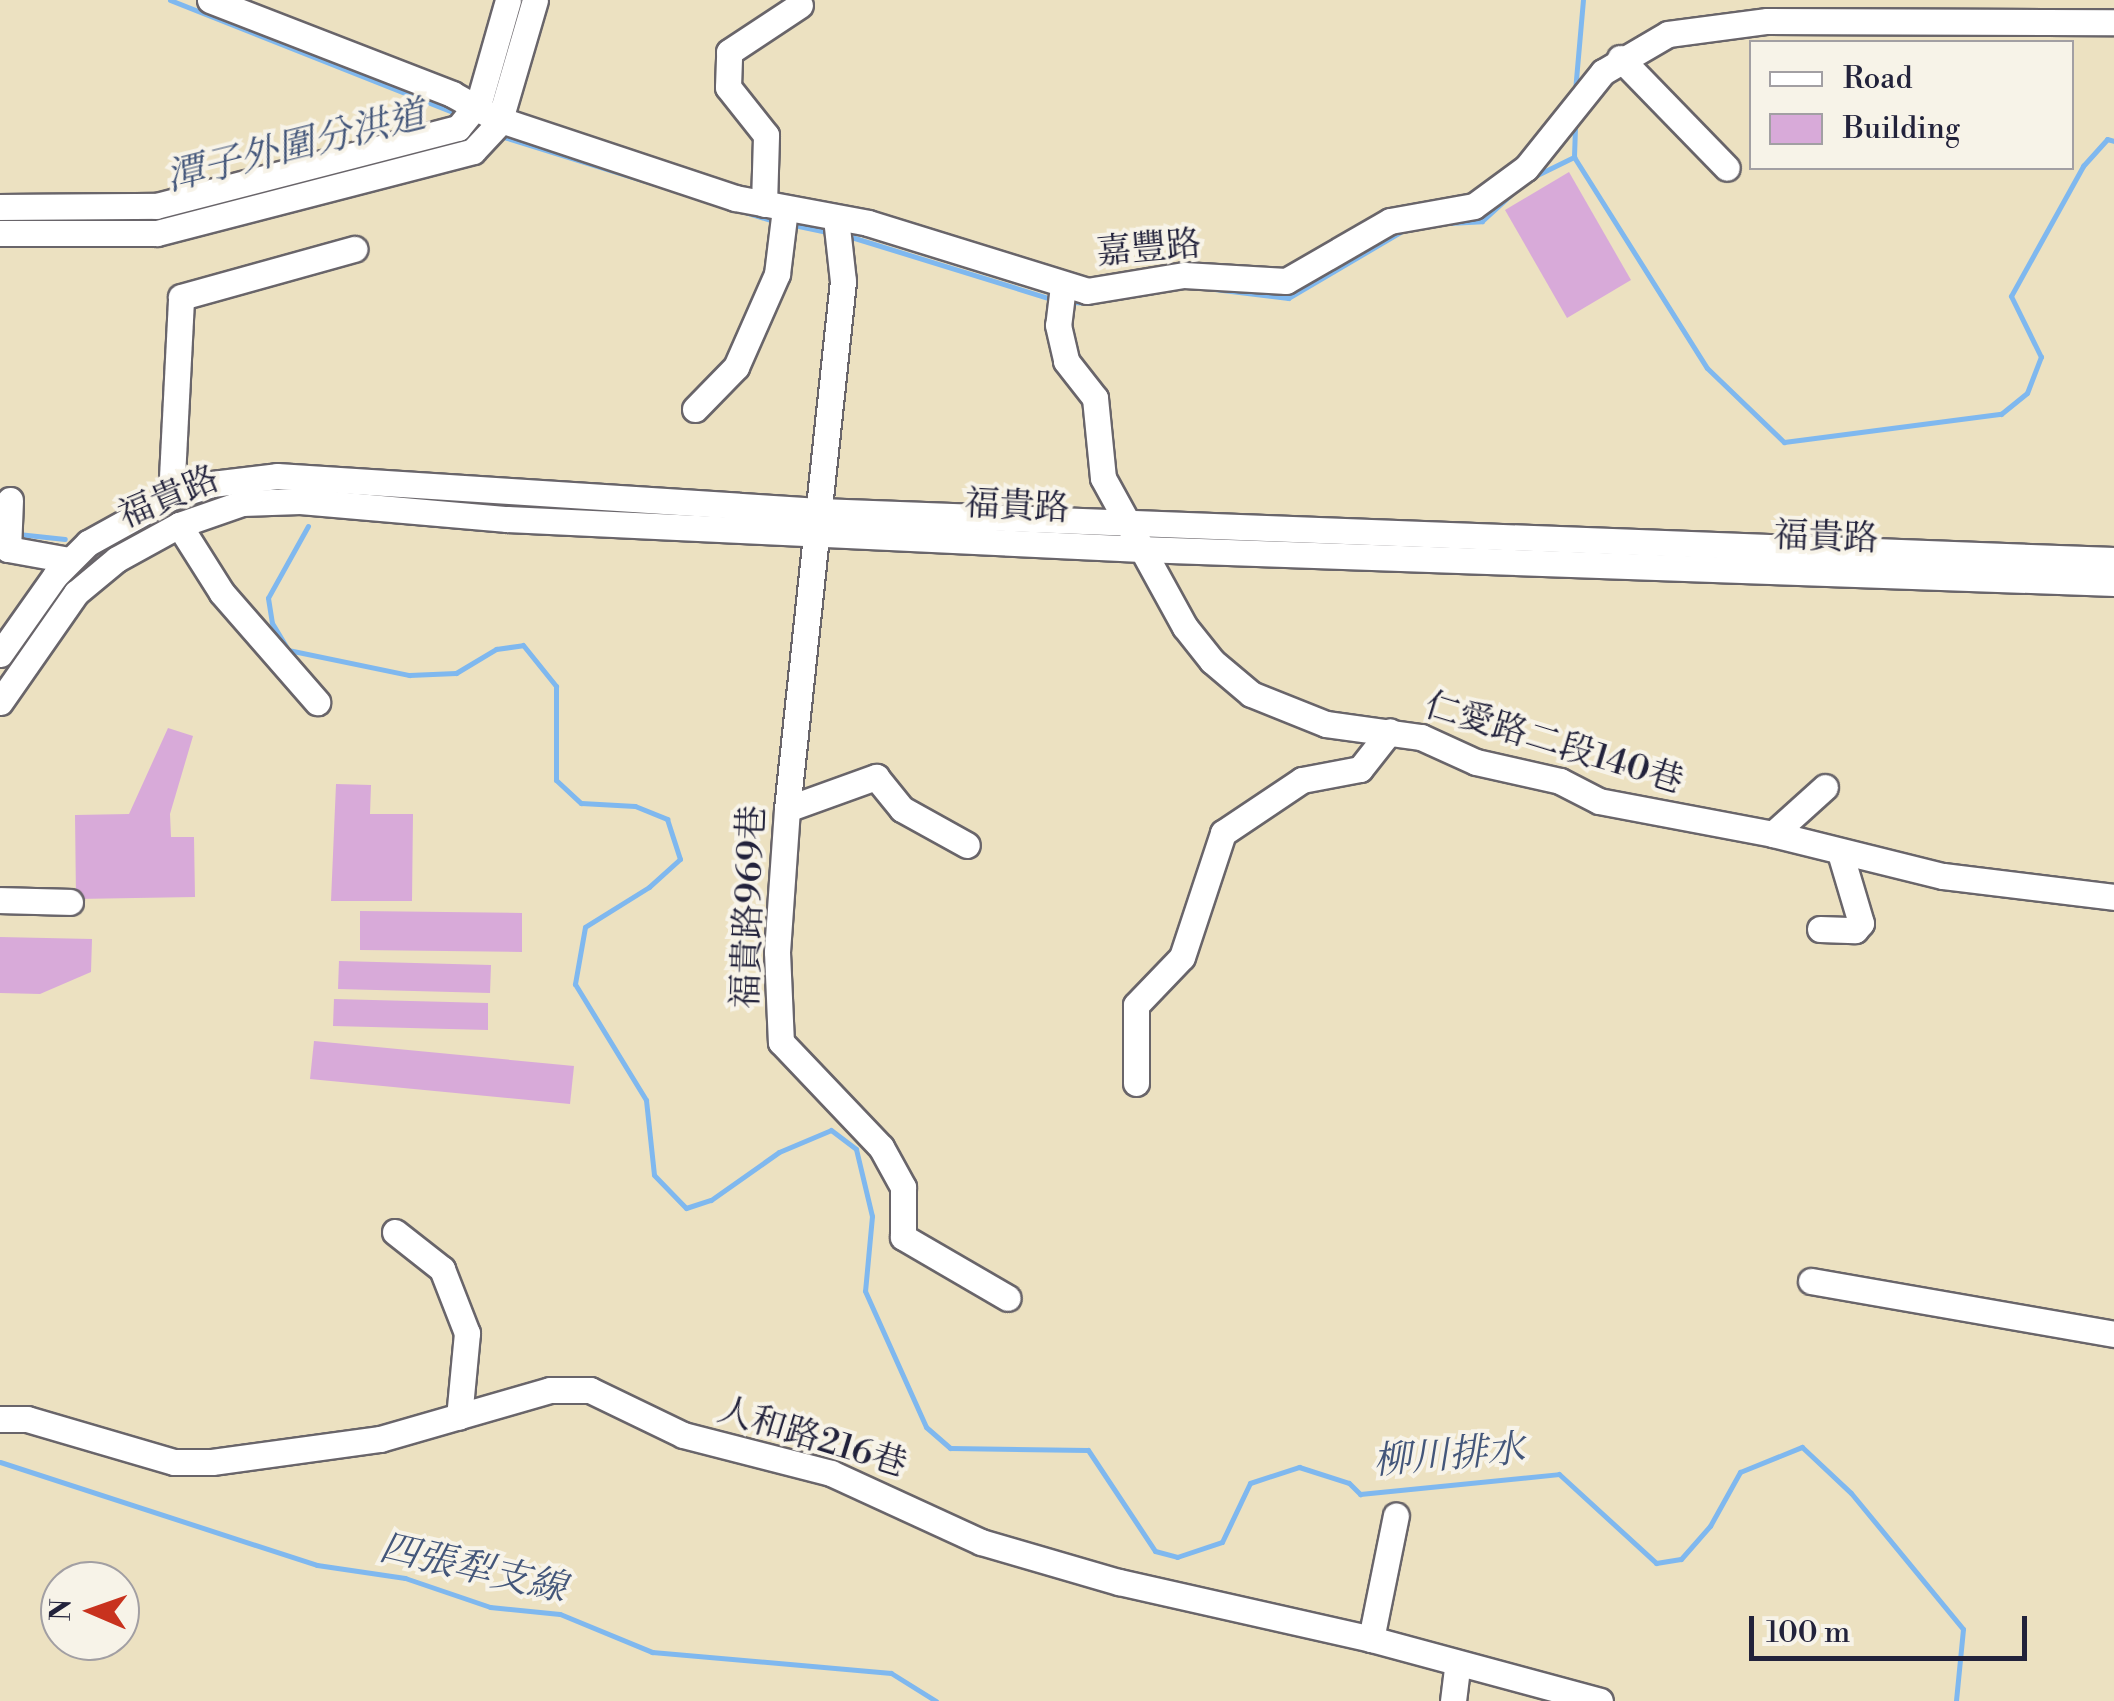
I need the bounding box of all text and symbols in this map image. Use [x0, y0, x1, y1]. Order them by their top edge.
legend [1749, 40, 2074, 170]
text: Road [1843, 60, 1913, 98]
water label: 潭子外圍分洪道 [161, 93, 431, 201]
text: Building [1843, 110, 1960, 148]
street label: 嘉豐路 [1095, 224, 1203, 274]
street label: 福貴路 [112, 458, 226, 538]
street label: 福貴路 [963, 483, 1071, 531]
street label: 福貴路 [1773, 515, 1879, 561]
street label: 仁愛路二段140巷 [1420, 685, 1688, 803]
street label: 福貴路969巷 [725, 805, 775, 1009]
street label: 人和路216巷 [712, 1389, 912, 1487]
water label: 柳川排水 [1371, 1427, 1527, 1485]
water label: 四張犁支線 [375, 1525, 571, 1613]
north arrow [40, 1561, 140, 1661]
scale bar [1754, 1596, 2032, 1658]
text: N [44, 1598, 79, 1622]
text: 100 m [1766, 1614, 1850, 1652]

